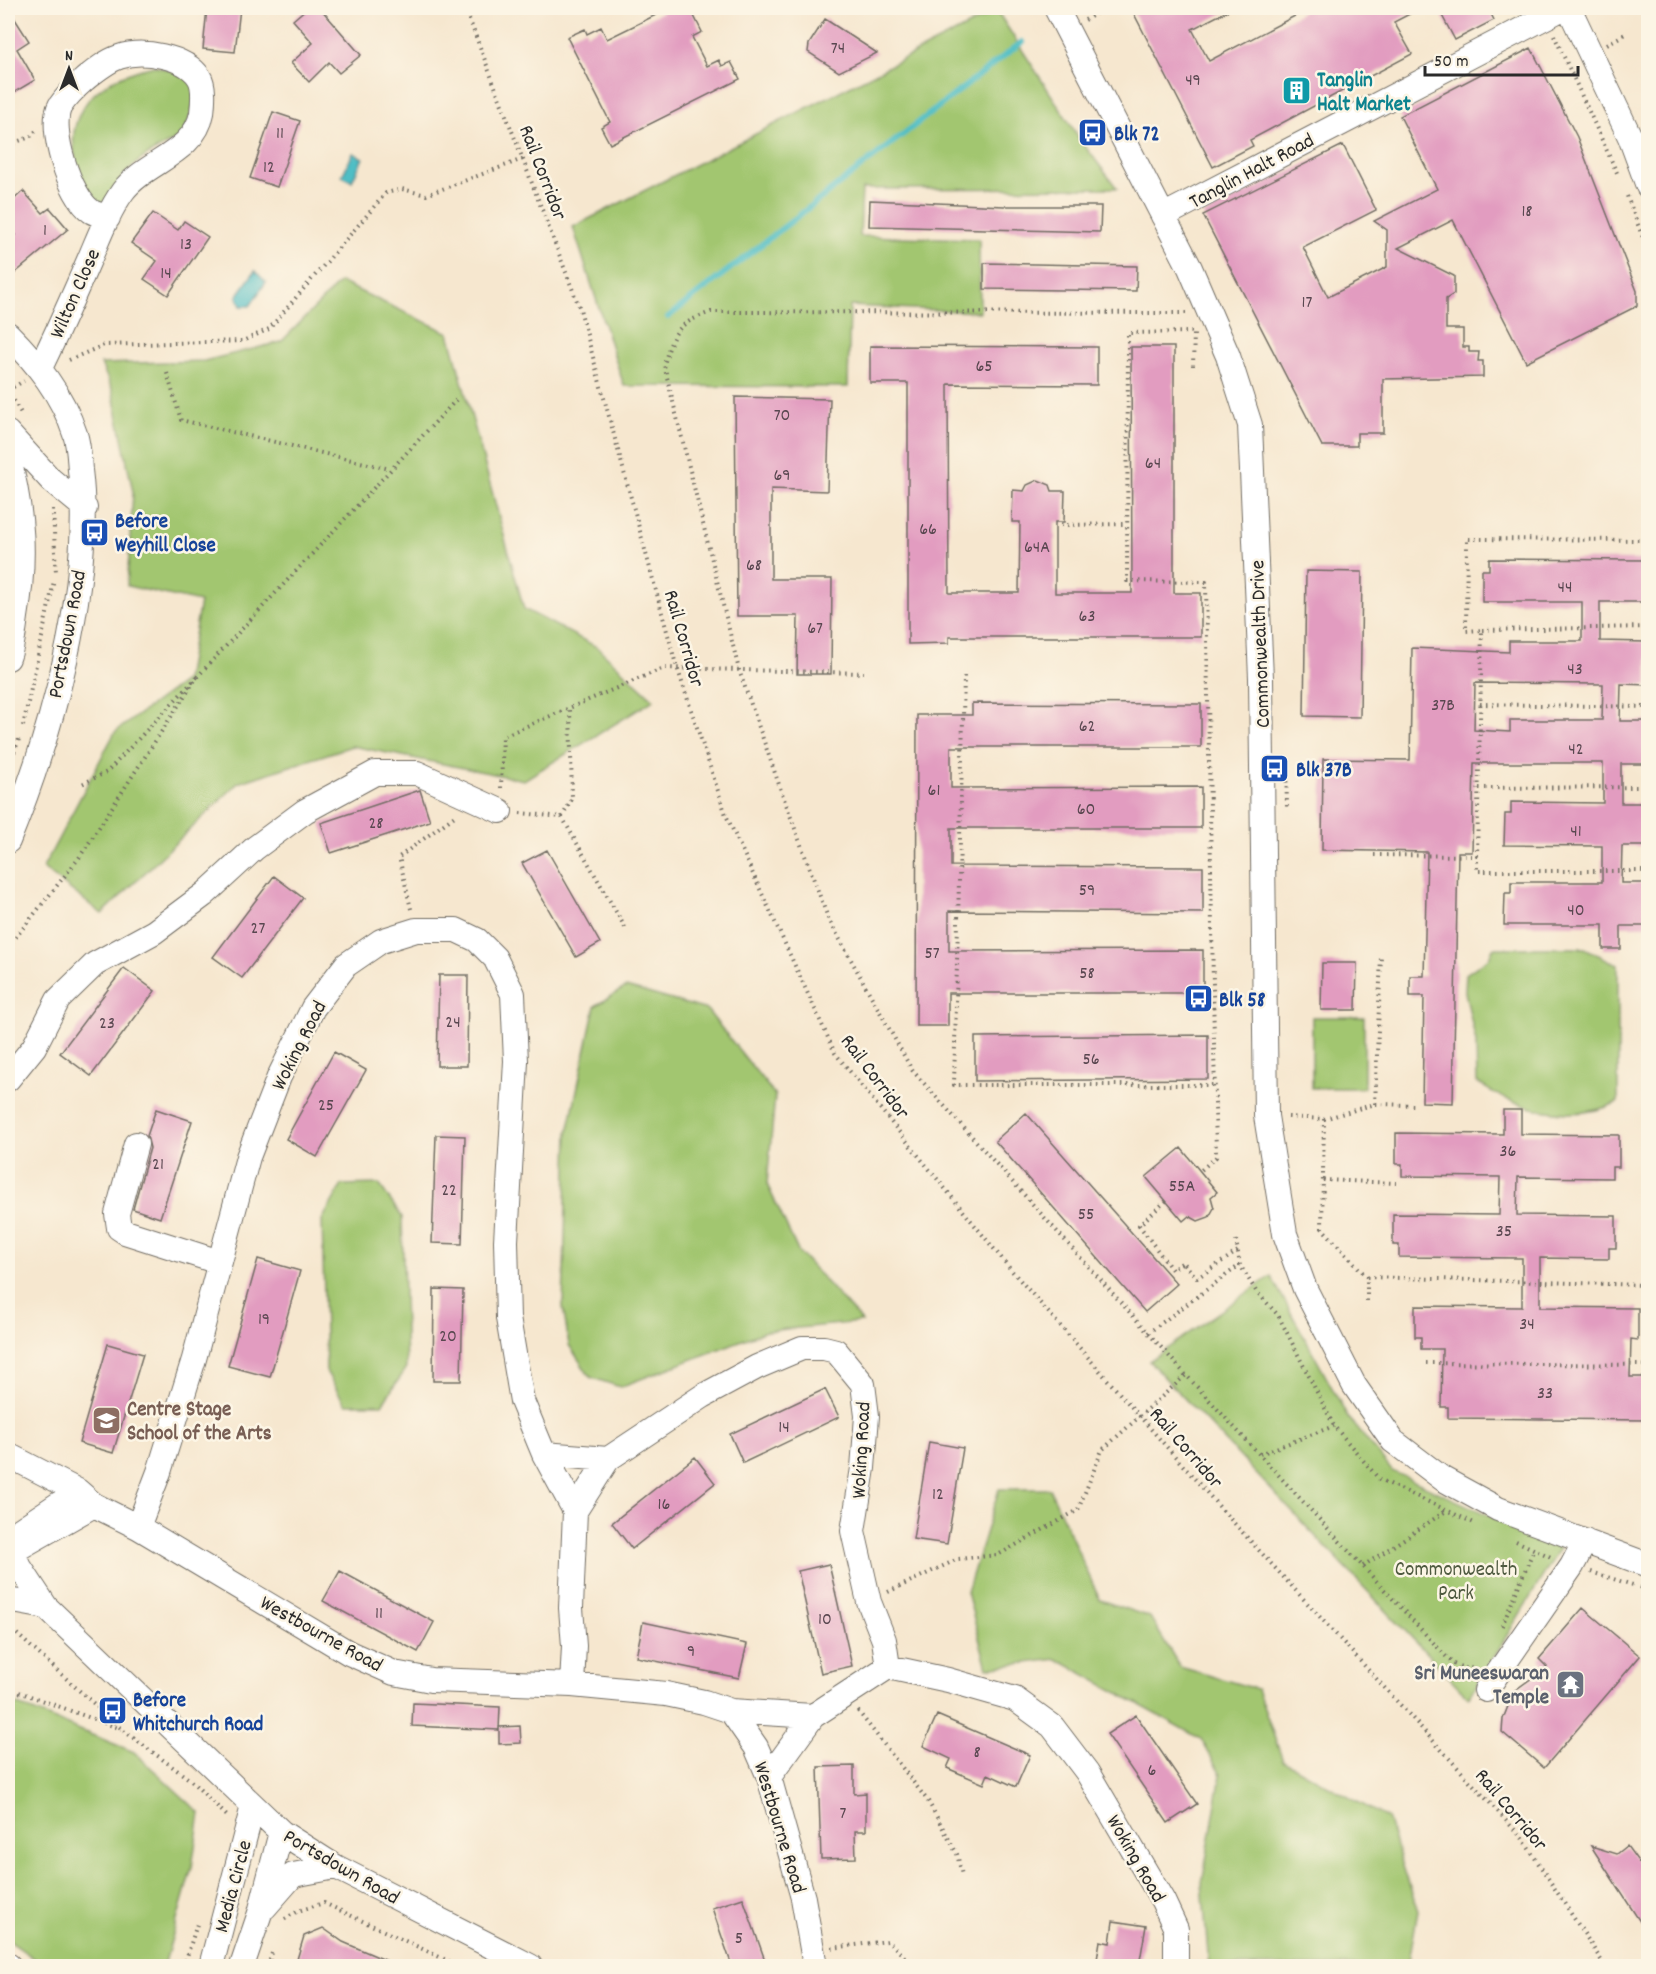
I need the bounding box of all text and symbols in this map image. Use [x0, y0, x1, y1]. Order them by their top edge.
house number: 74 [831, 37, 845, 62]
north arrow [39, 39, 99, 99]
scale bar [1425, 39, 1578, 77]
text: N [65, 45, 73, 68]
text: 50 m [1434, 50, 1469, 75]
place label: Tanglin Halt Market [1317, 67, 1411, 121]
house number: 49 [1185, 69, 1201, 94]
building icon: Tanglin Halt Market [1280, 75, 1312, 107]
bus stop icon: Blk 72 [1077, 117, 1109, 149]
street label: Rail Corridor [509, 121, 573, 225]
place label: Blk 72 [1114, 121, 1160, 151]
house number: 11 [276, 122, 284, 147]
street label: Tanglin Halt Road [1184, 127, 1320, 218]
house number: 12 [263, 156, 275, 181]
house number: 18 [1521, 200, 1533, 225]
house number: 1 [43, 219, 47, 244]
house number: 13 [180, 233, 192, 258]
street label: Wilton Close [44, 245, 110, 344]
house number: 14 [160, 262, 172, 287]
house number: 17 [1302, 291, 1313, 316]
house number: 65 [975, 355, 993, 380]
house number: 70 [774, 404, 790, 429]
house number: 64 [1145, 452, 1161, 477]
house number: 69 [773, 464, 791, 489]
place label: Before Weyhill Close [115, 508, 216, 562]
bus stop icon: Before Weyhill Close [78, 516, 110, 548]
house number: 66 [919, 518, 937, 543]
house number: 64A [1024, 536, 1050, 561]
house number: 68 [746, 554, 762, 579]
street label: Commonwealth Drive [1244, 559, 1280, 728]
street label: Portsdown Road [42, 568, 96, 701]
house number: 44 [1558, 576, 1572, 601]
street label: Rail Corridor [654, 587, 710, 691]
house number: 63 [1079, 605, 1095, 630]
house number: 67 [807, 617, 823, 642]
house number: 43 [1567, 658, 1583, 683]
house number: 37B [1431, 694, 1455, 719]
house number: 62 [1079, 715, 1095, 740]
house number: 42 [1568, 738, 1584, 763]
bus stop icon: Blk 37B [1259, 753, 1291, 785]
place label: Blk 37B [1296, 757, 1352, 787]
house number: 61 [928, 779, 940, 804]
house number: 60 [1077, 798, 1095, 823]
house number: 28 [368, 812, 384, 837]
house number: 41 [1570, 820, 1582, 845]
house number: 59 [1079, 879, 1095, 904]
house number: 40 [1567, 899, 1585, 924]
house number: 27 [251, 917, 265, 942]
house number: 57 [924, 942, 940, 967]
house number: 58 [1079, 962, 1095, 987]
bus stop icon: Blk 58 [1182, 983, 1214, 1015]
place label: Blk 58 [1219, 987, 1266, 1017]
street label: Woking Road [265, 996, 336, 1096]
house number: 24 [445, 1011, 461, 1036]
house number: 23 [99, 1012, 115, 1037]
street label: Rail Corridor [832, 1029, 916, 1127]
house number: 56 [1082, 1048, 1100, 1073]
house number: 25 [318, 1094, 334, 1119]
house number: 36 [1500, 1140, 1516, 1165]
house number: 21 [152, 1153, 164, 1178]
house number: 55A [1169, 1175, 1195, 1200]
house number: 22 [441, 1179, 457, 1204]
house number: 55 [1078, 1203, 1094, 1228]
house number: 35 [1496, 1220, 1512, 1245]
house number: 19 [258, 1308, 270, 1333]
house number: 34 [1519, 1313, 1535, 1338]
house number: 20 [439, 1325, 457, 1350]
house number: 33 [1537, 1382, 1553, 1407]
place label: Centre Stage School of the Arts [127, 1396, 272, 1450]
street label: Woking Road [845, 1401, 881, 1499]
street label: Rail Corridor [1141, 1401, 1229, 1497]
school or university icon: Centre Stage School of the Arts [90, 1404, 122, 1436]
house number: 14 [778, 1416, 790, 1441]
house number: 12 [932, 1483, 944, 1508]
house number: 16 [658, 1493, 670, 1518]
park label: Commonwealth Park [1395, 1556, 1517, 1610]
street label: Westbourne Road [254, 1589, 387, 1682]
house number: 11 [375, 1602, 383, 1627]
house number: 10 [818, 1608, 832, 1633]
house number: 9 [687, 1640, 695, 1665]
place label: Sri Muneeswaran Temple [1414, 1660, 1549, 1714]
temple icon: Sri Muneeswaran Temple [1554, 1668, 1586, 1700]
place label: Before Whitchurch Road [133, 1687, 263, 1741]
bus stop icon: Before Whitchurch Road [96, 1695, 128, 1727]
house number: 8 [973, 1741, 981, 1766]
street label: Westbourne Road [744, 1758, 812, 1897]
house number: 6 [1148, 1759, 1156, 1784]
street label: Rail Corridor [1466, 1763, 1553, 1859]
house number: 7 [840, 1802, 847, 1827]
street label: Woking Road [1097, 1810, 1172, 1909]
street label: Portsdown Road [277, 1823, 404, 1914]
street label: Media Circle [208, 1837, 262, 1936]
house number: 5 [735, 1927, 743, 1952]

